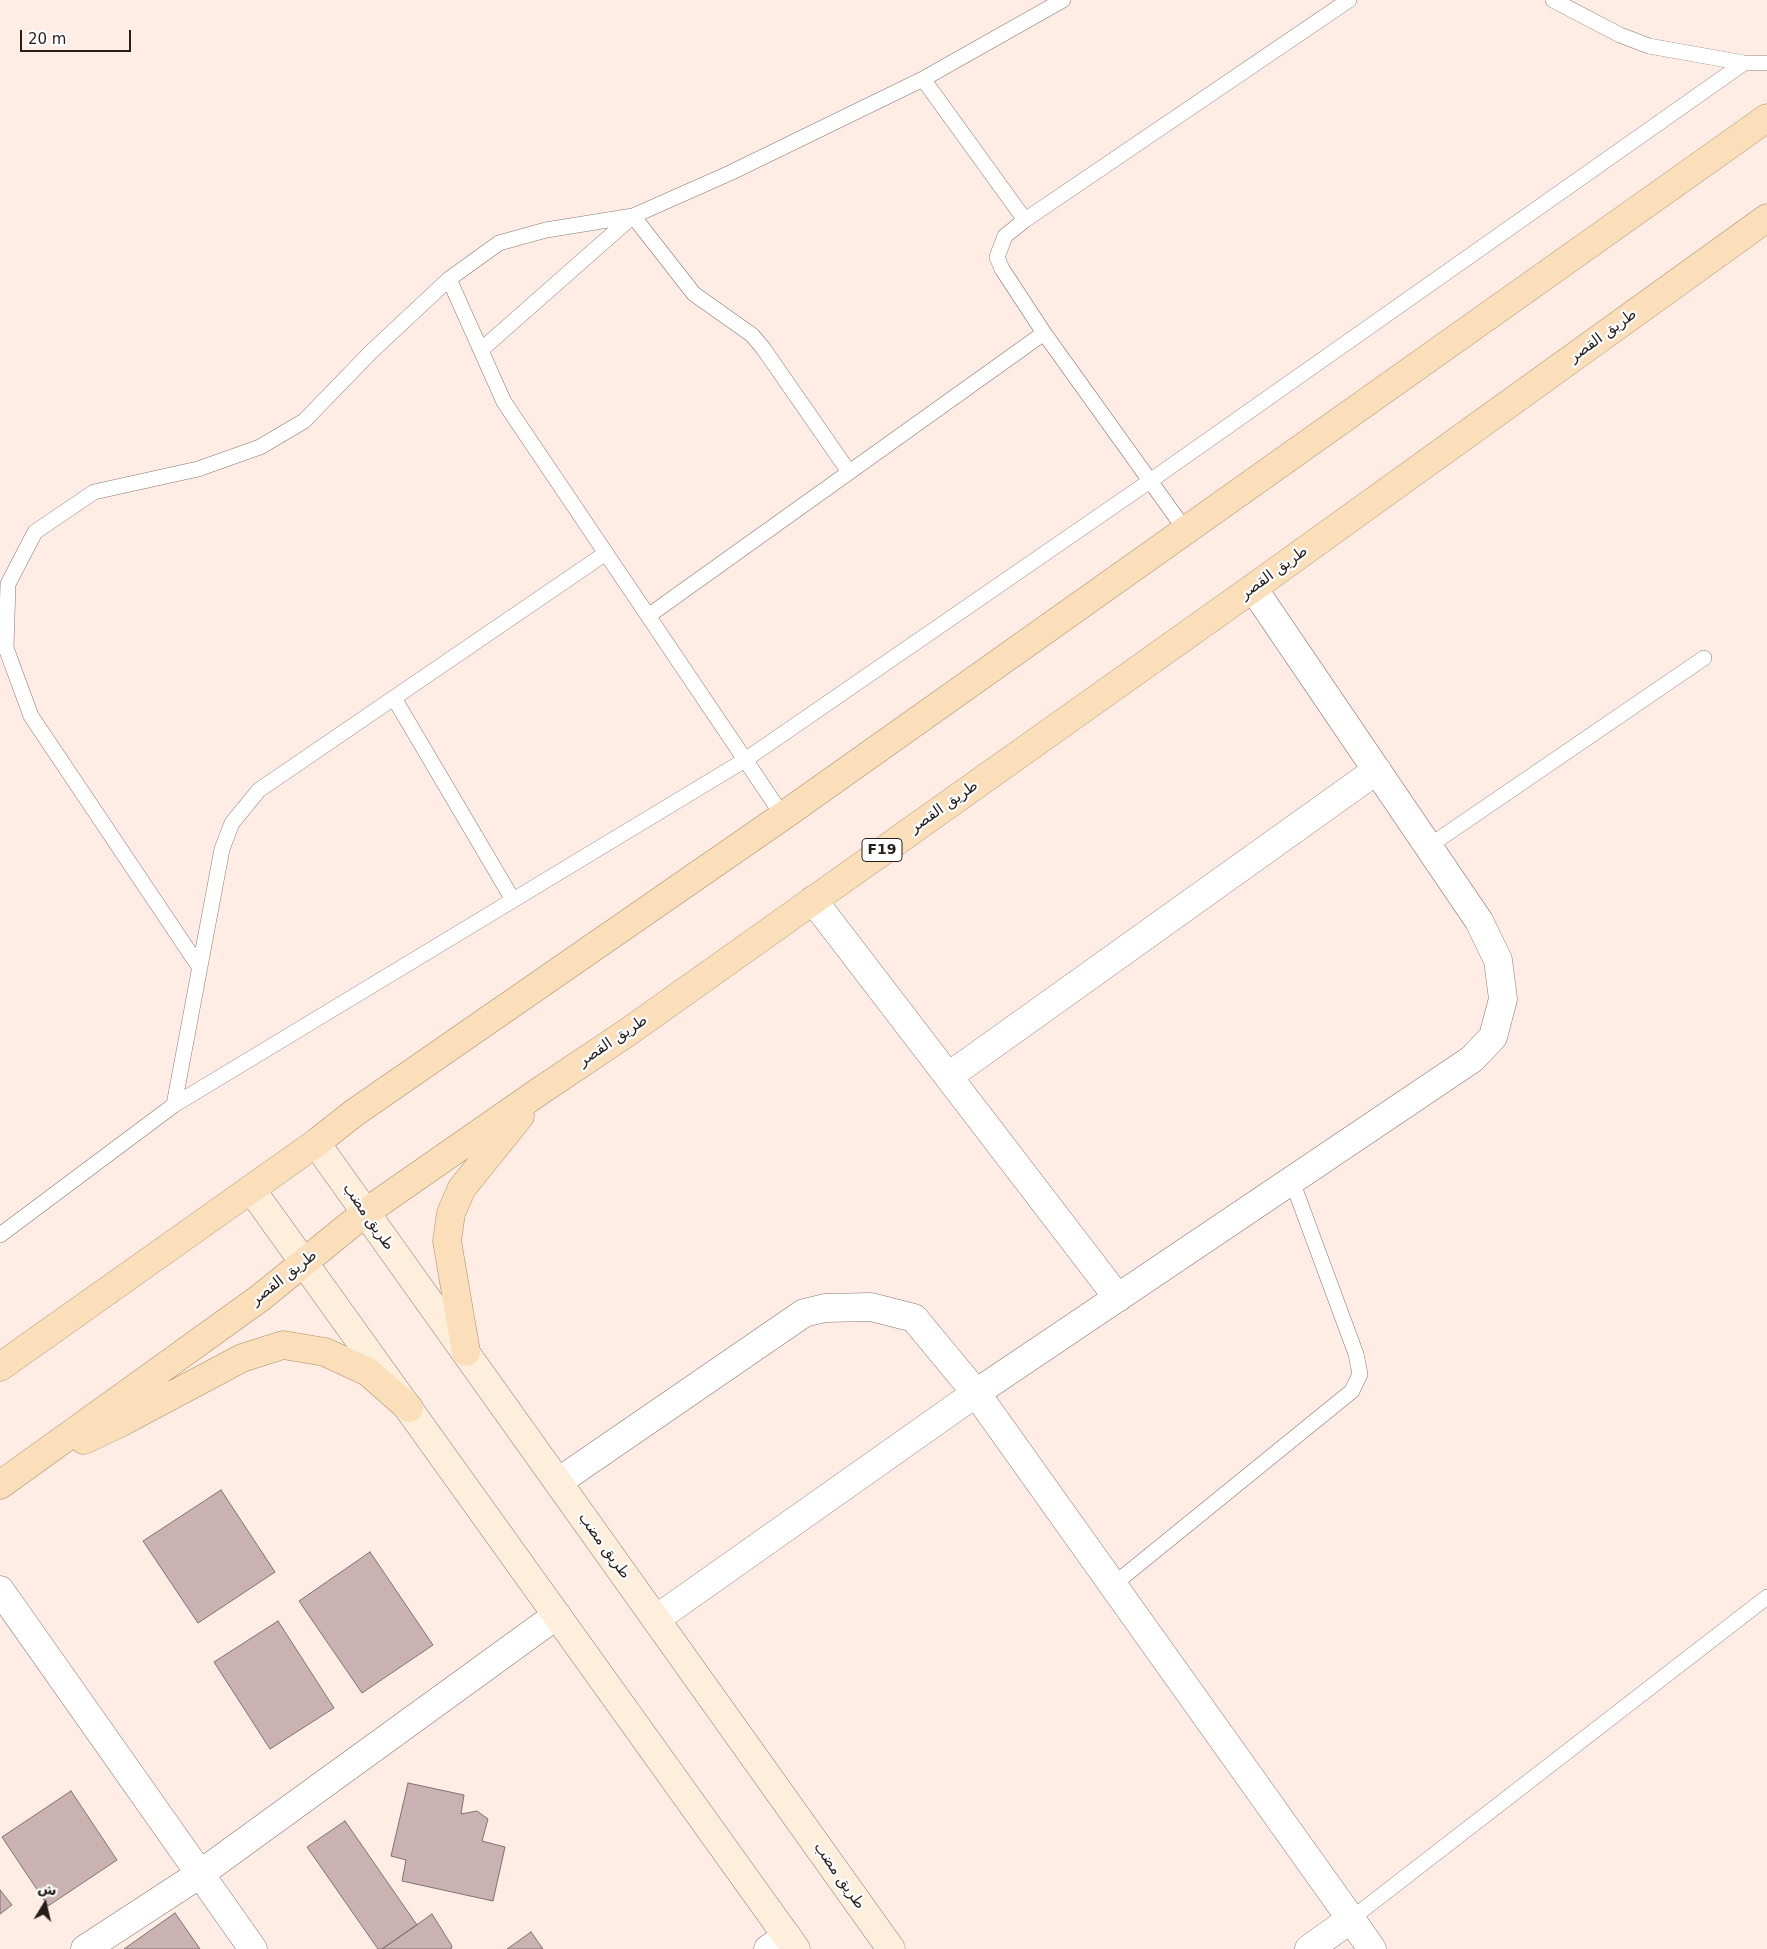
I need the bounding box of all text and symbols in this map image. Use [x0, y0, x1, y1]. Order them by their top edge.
scale bar [22, 20, 134, 52]
text: 20 m [28, 30, 66, 48]
street label: طريق القصر [1566, 305, 1640, 367]
street label: طريق القصر [1237, 542, 1311, 604]
street label: طريق القصر [906, 777, 982, 837]
road number: F19 [862, 838, 902, 862]
street label: طريق القصر [575, 1011, 651, 1071]
street label: طريق مضب [338, 1180, 398, 1254]
street label: طريق القصر [247, 1247, 321, 1309]
street label: طريق مضب [574, 1509, 634, 1583]
street label: طريق مضب [809, 1839, 869, 1913]
north arrow [20, 1879, 70, 1929]
text: ش [37, 1880, 58, 1899]

